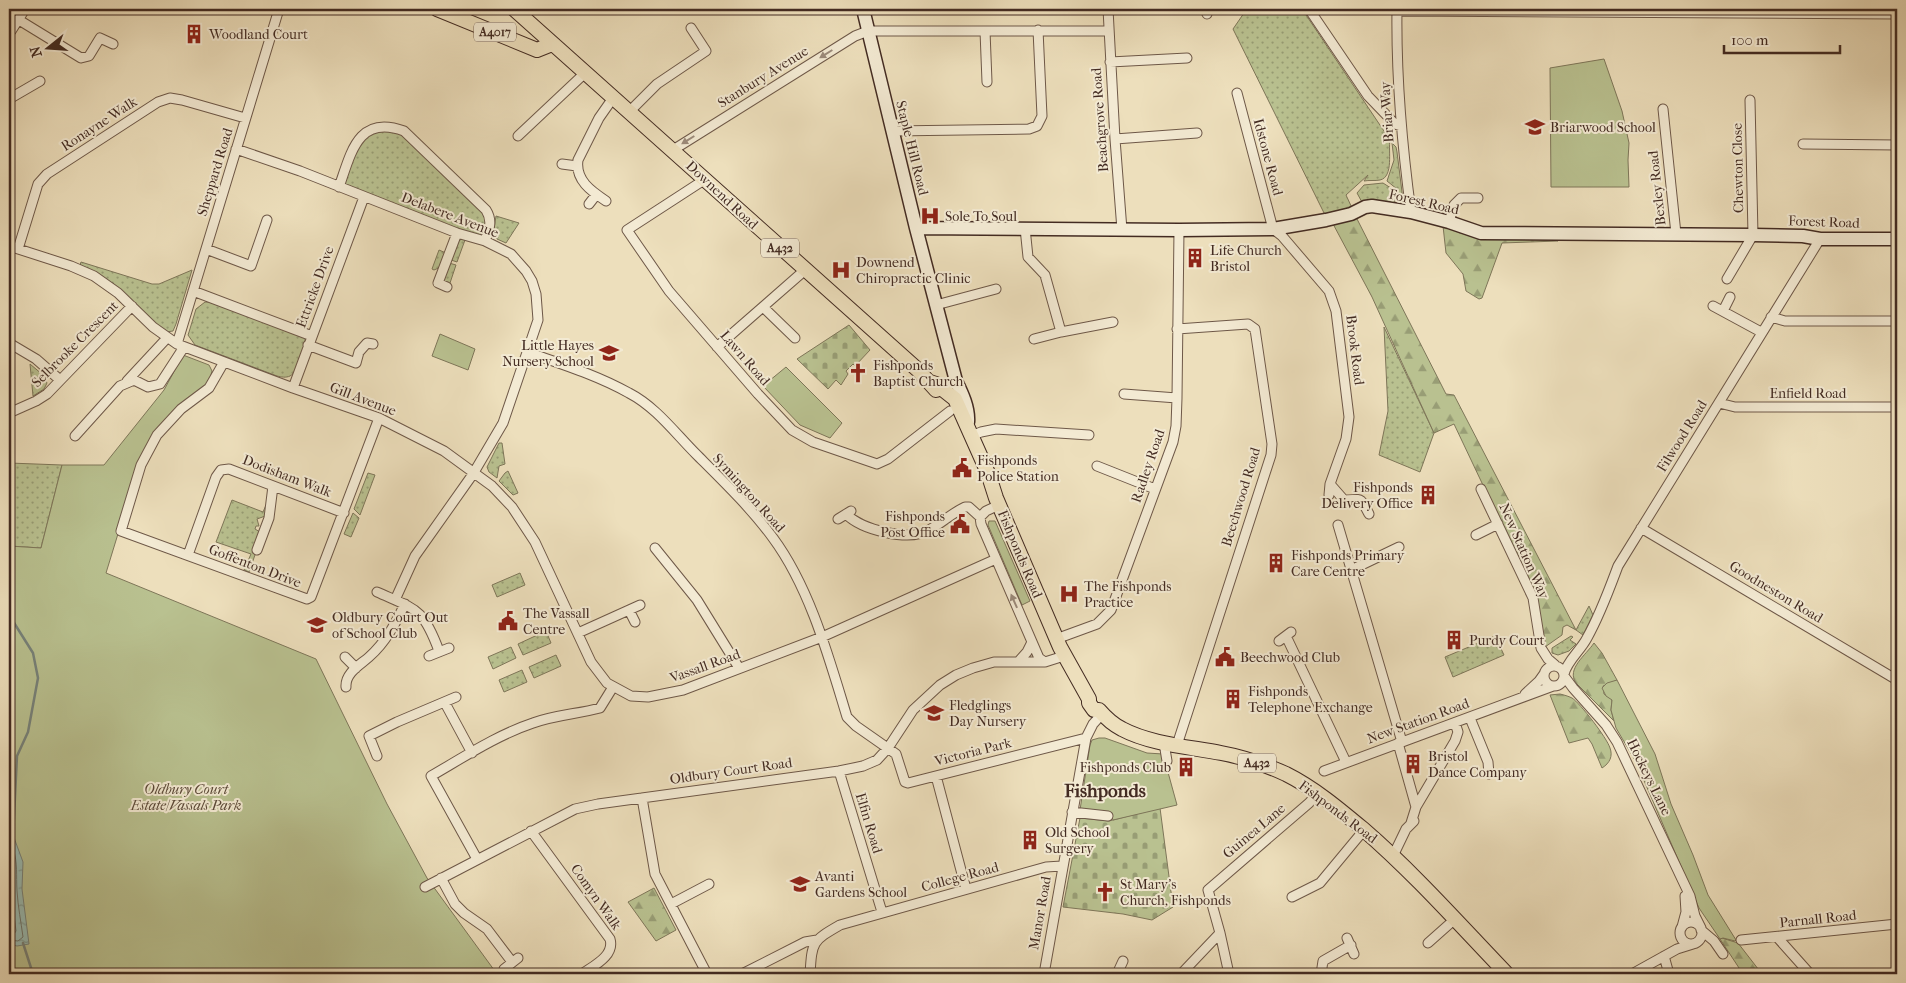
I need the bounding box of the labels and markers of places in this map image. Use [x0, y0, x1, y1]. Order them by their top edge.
building icon: Woodland Court [183, 23, 205, 45]
place label: Woodland Court [208, 26, 308, 43]
school or university icon: Briarwood School [1524, 116, 1546, 138]
place label: Briarwood School [1550, 119, 1656, 136]
hospital icon: Sole To Soul [919, 205, 941, 227]
place label: Sole To Soul [945, 208, 1017, 225]
place label: Life Church Bristol [1210, 242, 1282, 275]
building icon: Life Church Bristol [1184, 247, 1206, 269]
place label: Downend Chiropractic Clinic [856, 254, 971, 287]
hospital icon: Downend Chiropractic Clinic [830, 259, 852, 281]
place label: Little Hayes Nursery School [502, 337, 594, 370]
school or university icon: Little Hayes Nursery School [598, 342, 620, 364]
place label: Fishponds Baptist Church [873, 357, 964, 390]
church icon: Fishponds Baptist Church [847, 362, 869, 384]
place label: Fishponds Police Station [977, 452, 1059, 485]
public building icon: Fishponds Police Station [951, 457, 973, 479]
place label: Fishponds Delivery Office [1321, 479, 1413, 512]
building icon: Fishponds Delivery Office [1417, 484, 1439, 506]
place label: Fishponds Post Office [880, 508, 945, 541]
public building icon: Fishponds Post Office [949, 513, 971, 535]
place label: Fishponds Primary Care Centre [1291, 547, 1405, 580]
building icon: Fishponds Primary Care Centre [1265, 552, 1287, 574]
place label: The Fishponds Practice [1084, 578, 1172, 611]
hospital icon: The Fishponds Practice [1058, 583, 1080, 605]
place label: The Vassall Centre [523, 605, 590, 638]
place label: Oldbury Court Out of School Club [332, 609, 448, 642]
public building icon: The Vassall Centre [497, 610, 519, 632]
school or university icon: Oldbury Court Out of School Club [306, 614, 328, 636]
building icon: Purdy Court [1443, 629, 1465, 651]
place label: Purdy Court [1469, 632, 1544, 649]
public building icon: Beechwood Club [1214, 646, 1236, 668]
place label: Beechwood Club [1240, 649, 1340, 666]
place label: Fishponds Telephone Exchange [1248, 683, 1373, 716]
building icon: Fishponds Telephone Exchange [1222, 688, 1244, 710]
place label: Fledglings Day Nursery [949, 697, 1027, 730]
school or university icon: Fledglings Day Nursery [923, 702, 945, 724]
place label: Bristol Dance Company [1428, 748, 1527, 781]
building icon: Bristol Dance Company [1402, 753, 1424, 775]
building icon: Fishponds Club [1175, 756, 1197, 778]
place label: Fishponds Club [1080, 759, 1171, 776]
place label: Old School Surgery [1045, 824, 1110, 857]
building icon: Old School Surgery [1019, 829, 1041, 851]
place label: Avanti Gardens School [814, 868, 907, 901]
school or university icon: Avanti Gardens School [789, 873, 811, 895]
place label: St Mary's Church, Fishponds [1120, 876, 1231, 909]
church icon: St Mary's Church, Fishponds [1094, 881, 1116, 903]

